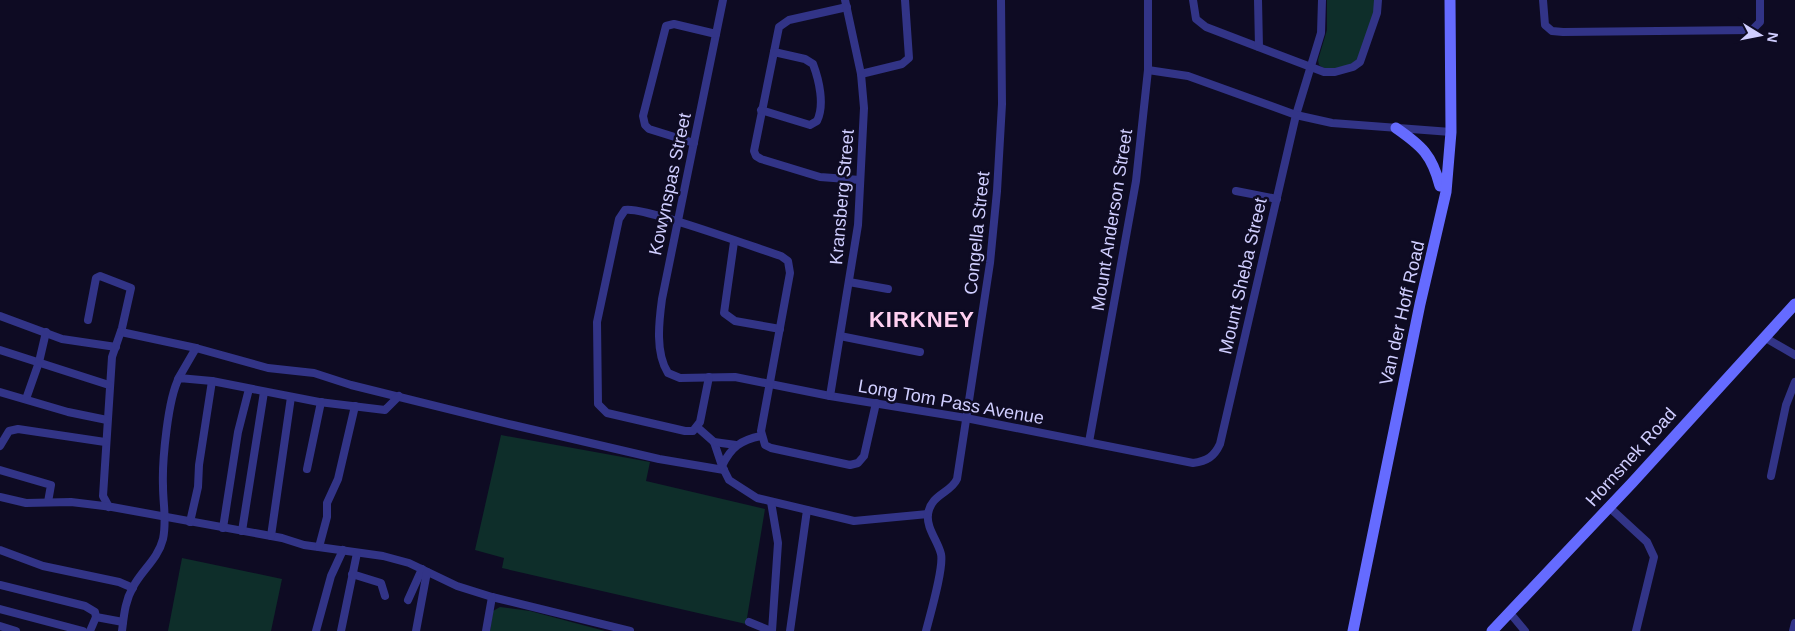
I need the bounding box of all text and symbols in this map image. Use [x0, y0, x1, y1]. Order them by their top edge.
north arrow [1735, 10, 1785, 60]
text: N [1764, 31, 1782, 44]
street label: Kowynspas Street [645, 111, 695, 257]
street label: Kransberg Street [826, 128, 858, 266]
street label: Mount Anderson Street [1088, 128, 1136, 312]
street label: Congella Street [961, 170, 993, 296]
street label: Mount Sheba Street [1215, 196, 1271, 356]
street label: Van der Hoff Road [1376, 239, 1428, 387]
district label: KIRKNEY [869, 307, 975, 332]
street label: Long Tom Pass Avenue [856, 376, 1046, 428]
street label: Hornsnek Road [1582, 404, 1680, 510]

